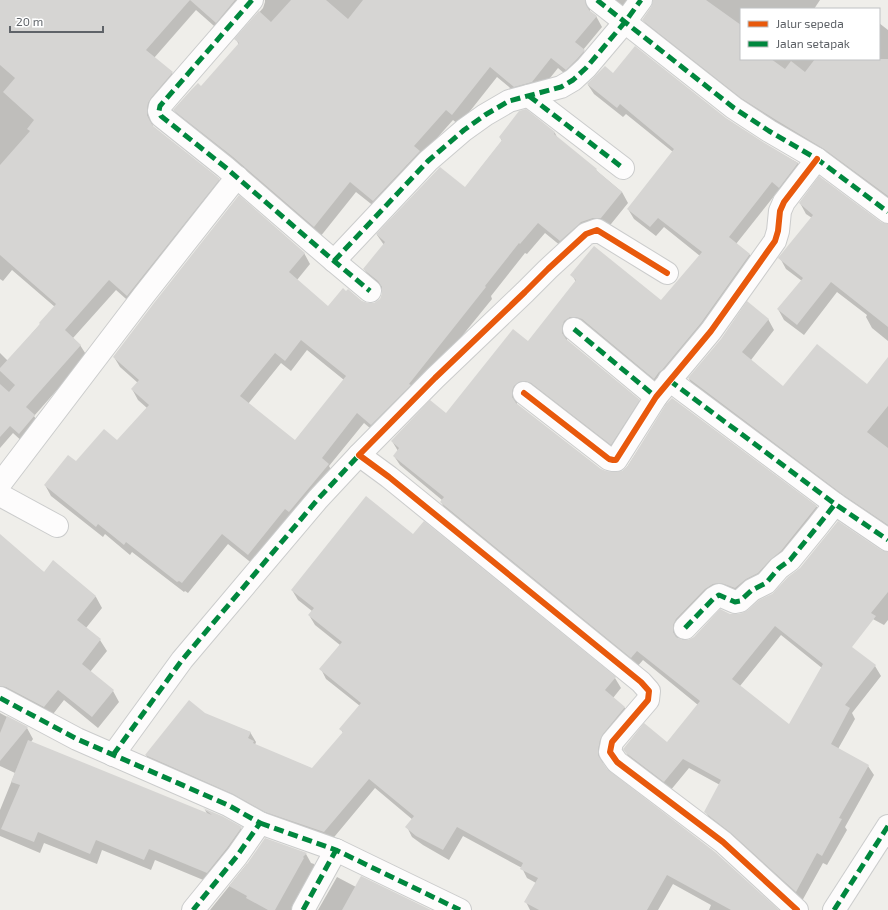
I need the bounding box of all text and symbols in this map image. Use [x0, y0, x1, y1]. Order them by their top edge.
scale bar [10, 8, 103, 34]
legend [740, 8, 880, 60]
text: 20 m [16, 14, 43, 28]
text: Jalur sepeda [776, 16, 844, 30]
text: Jalan setapak [776, 36, 850, 50]

